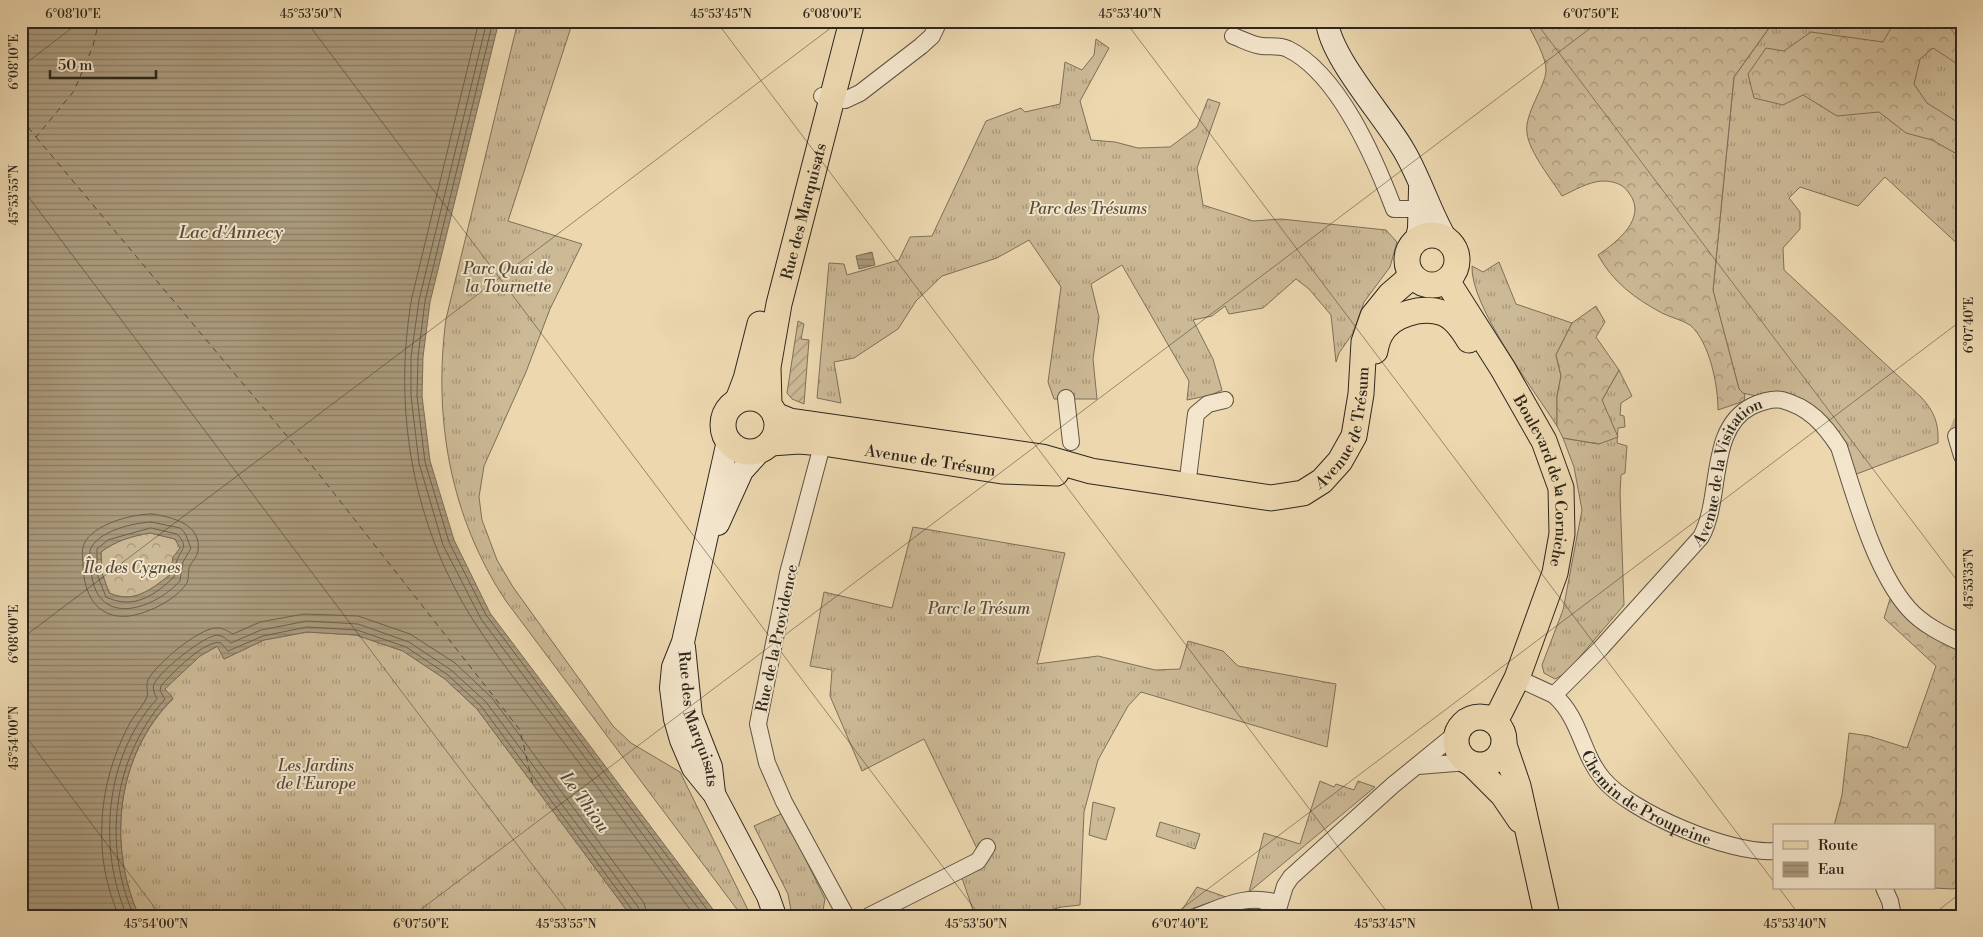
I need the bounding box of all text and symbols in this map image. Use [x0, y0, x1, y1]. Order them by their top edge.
text: 6°08'10"E [45, 7, 101, 22]
text: 45°53'50"N [280, 7, 342, 22]
text: 45°53'45"N [690, 7, 752, 22]
text: 6°08'00"E [803, 7, 861, 22]
text: 45°53'40"N [1099, 7, 1161, 22]
text: 6°07'50"E [1563, 7, 1619, 22]
text: 6°08'10"E [7, 34, 22, 90]
scale bar [50, 48, 156, 80]
text: 50 m [58, 56, 92, 75]
street label: Rue des Marquisats [777, 141, 831, 282]
text: 45°53'55"N [7, 164, 22, 225]
park label: Parc des Trésums [1028, 199, 1147, 219]
water label: Lac d'Annecy [178, 221, 284, 244]
park label: Parc Quai de la Tournette [462, 259, 554, 297]
text: 6°07'40"E [1962, 297, 1977, 353]
street label: Avenue de Trésum [1311, 366, 1374, 494]
street label: Boulevard de la Corniche [1508, 391, 1571, 569]
street label: Avenue de la Visitation [1688, 394, 1766, 552]
street label: Avenue de Trésum [863, 441, 997, 481]
text: 45°53'35"N [1962, 548, 1977, 609]
park label: Île des Cygnes [83, 556, 180, 578]
street label: Rue de la Providence [752, 562, 802, 714]
park label: Parc le Trésum [927, 599, 1031, 619]
text: 6°08'00"E [7, 605, 22, 663]
street label: Rue des Marquisats [673, 650, 722, 788]
text: 45°54'00"N [7, 706, 22, 770]
street label: Chemin de Proupeine [1576, 747, 1714, 850]
park label: Les Jardins de l'Europe [276, 756, 356, 794]
water label: Le Thiou [554, 766, 615, 838]
legend [1773, 824, 1936, 890]
text: Route [1818, 836, 1858, 855]
text: Eau [1818, 860, 1845, 879]
text: 45°54'00"N [124, 917, 188, 932]
text: 6°07'50"E [393, 917, 449, 932]
text: 45°53'55"N [536, 917, 597, 932]
text: 45°53'50"N [945, 917, 1007, 932]
text: 6°07'40"E [1152, 917, 1208, 932]
text: 45°53'45"N [1354, 917, 1416, 932]
text: 45°53'40"N [1764, 917, 1826, 932]

